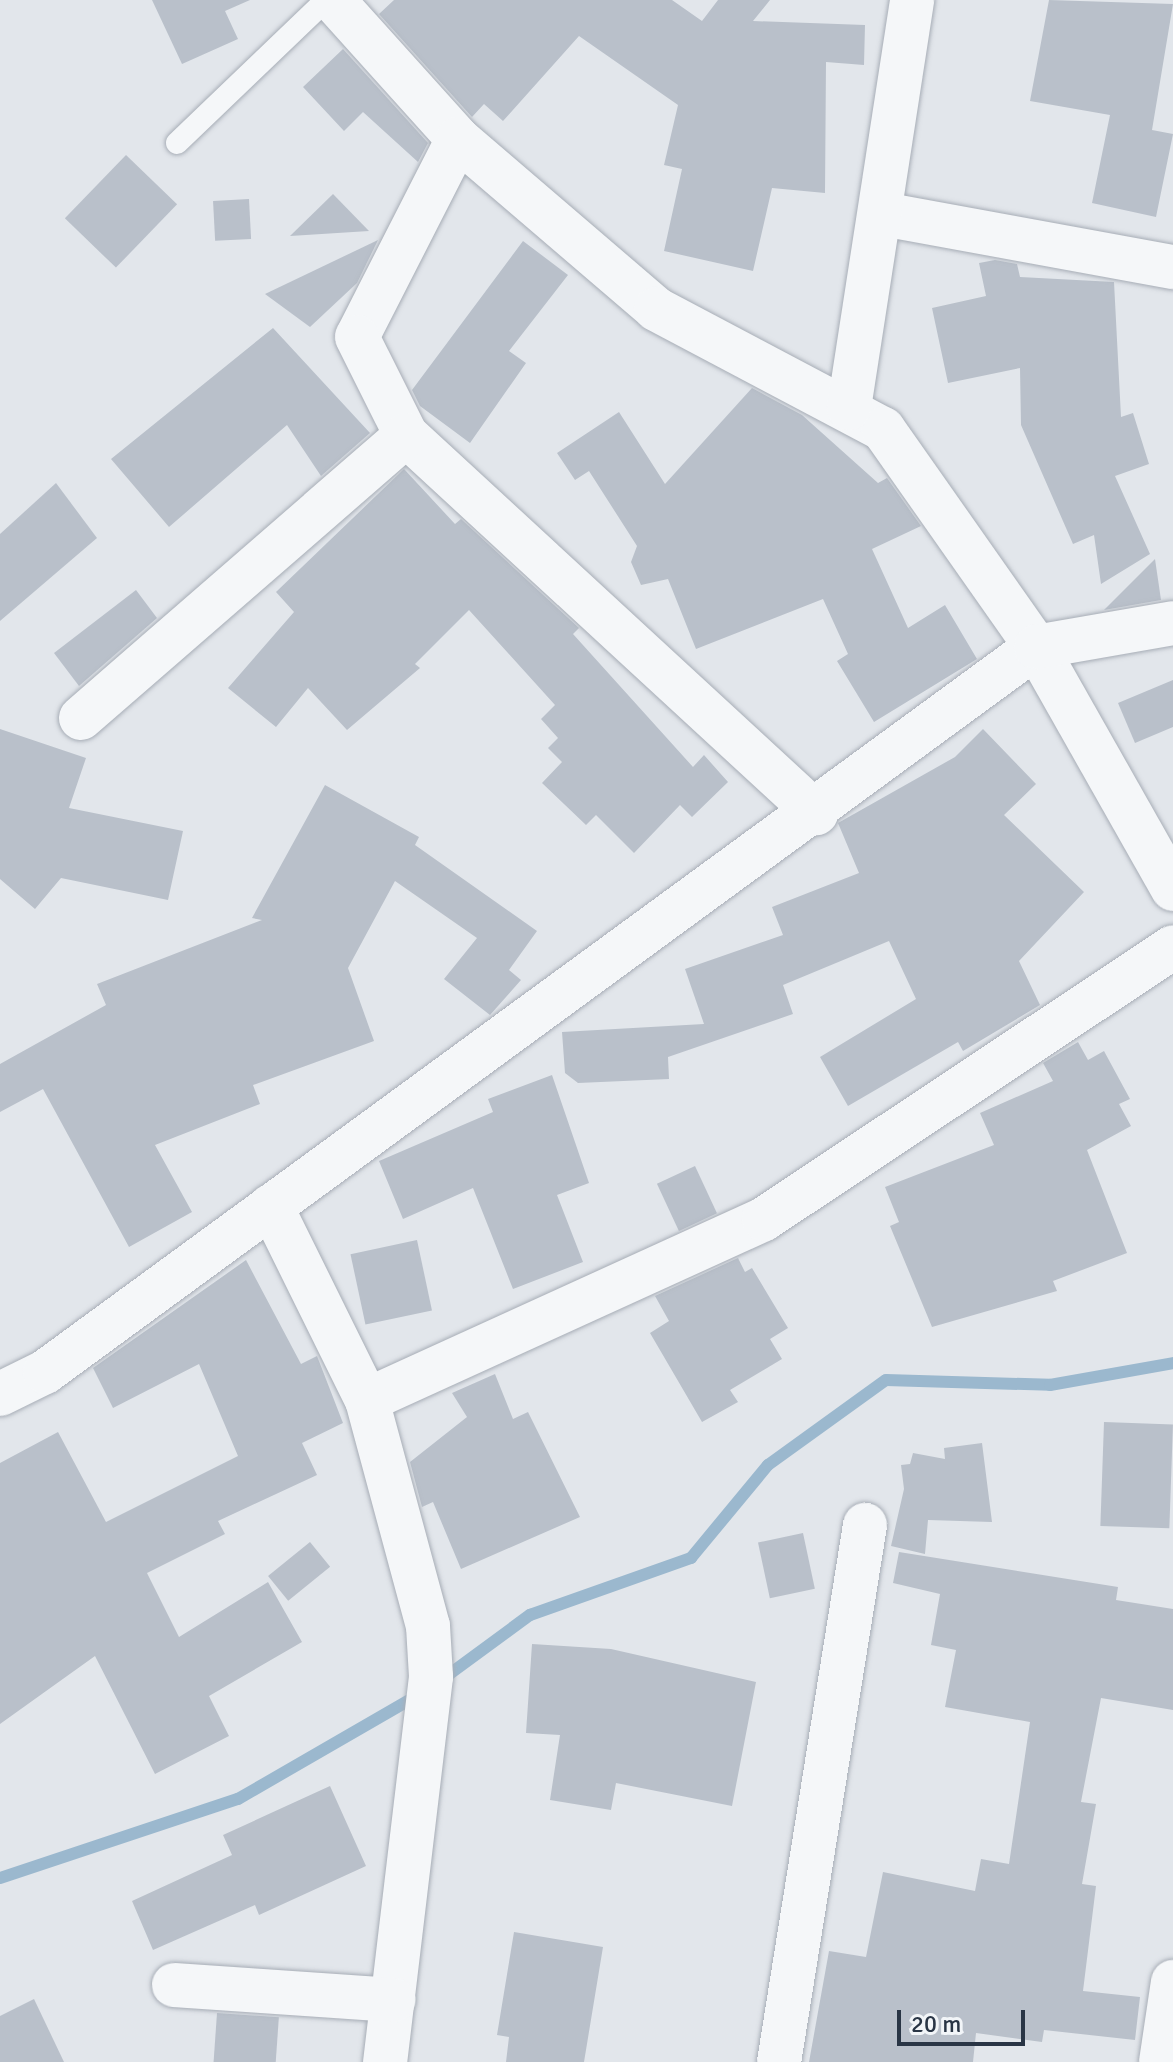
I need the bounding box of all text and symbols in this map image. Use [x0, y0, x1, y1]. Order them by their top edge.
scale bar [901, 1994, 1029, 2044]
text: 20 m [911, 2009, 961, 2039]

